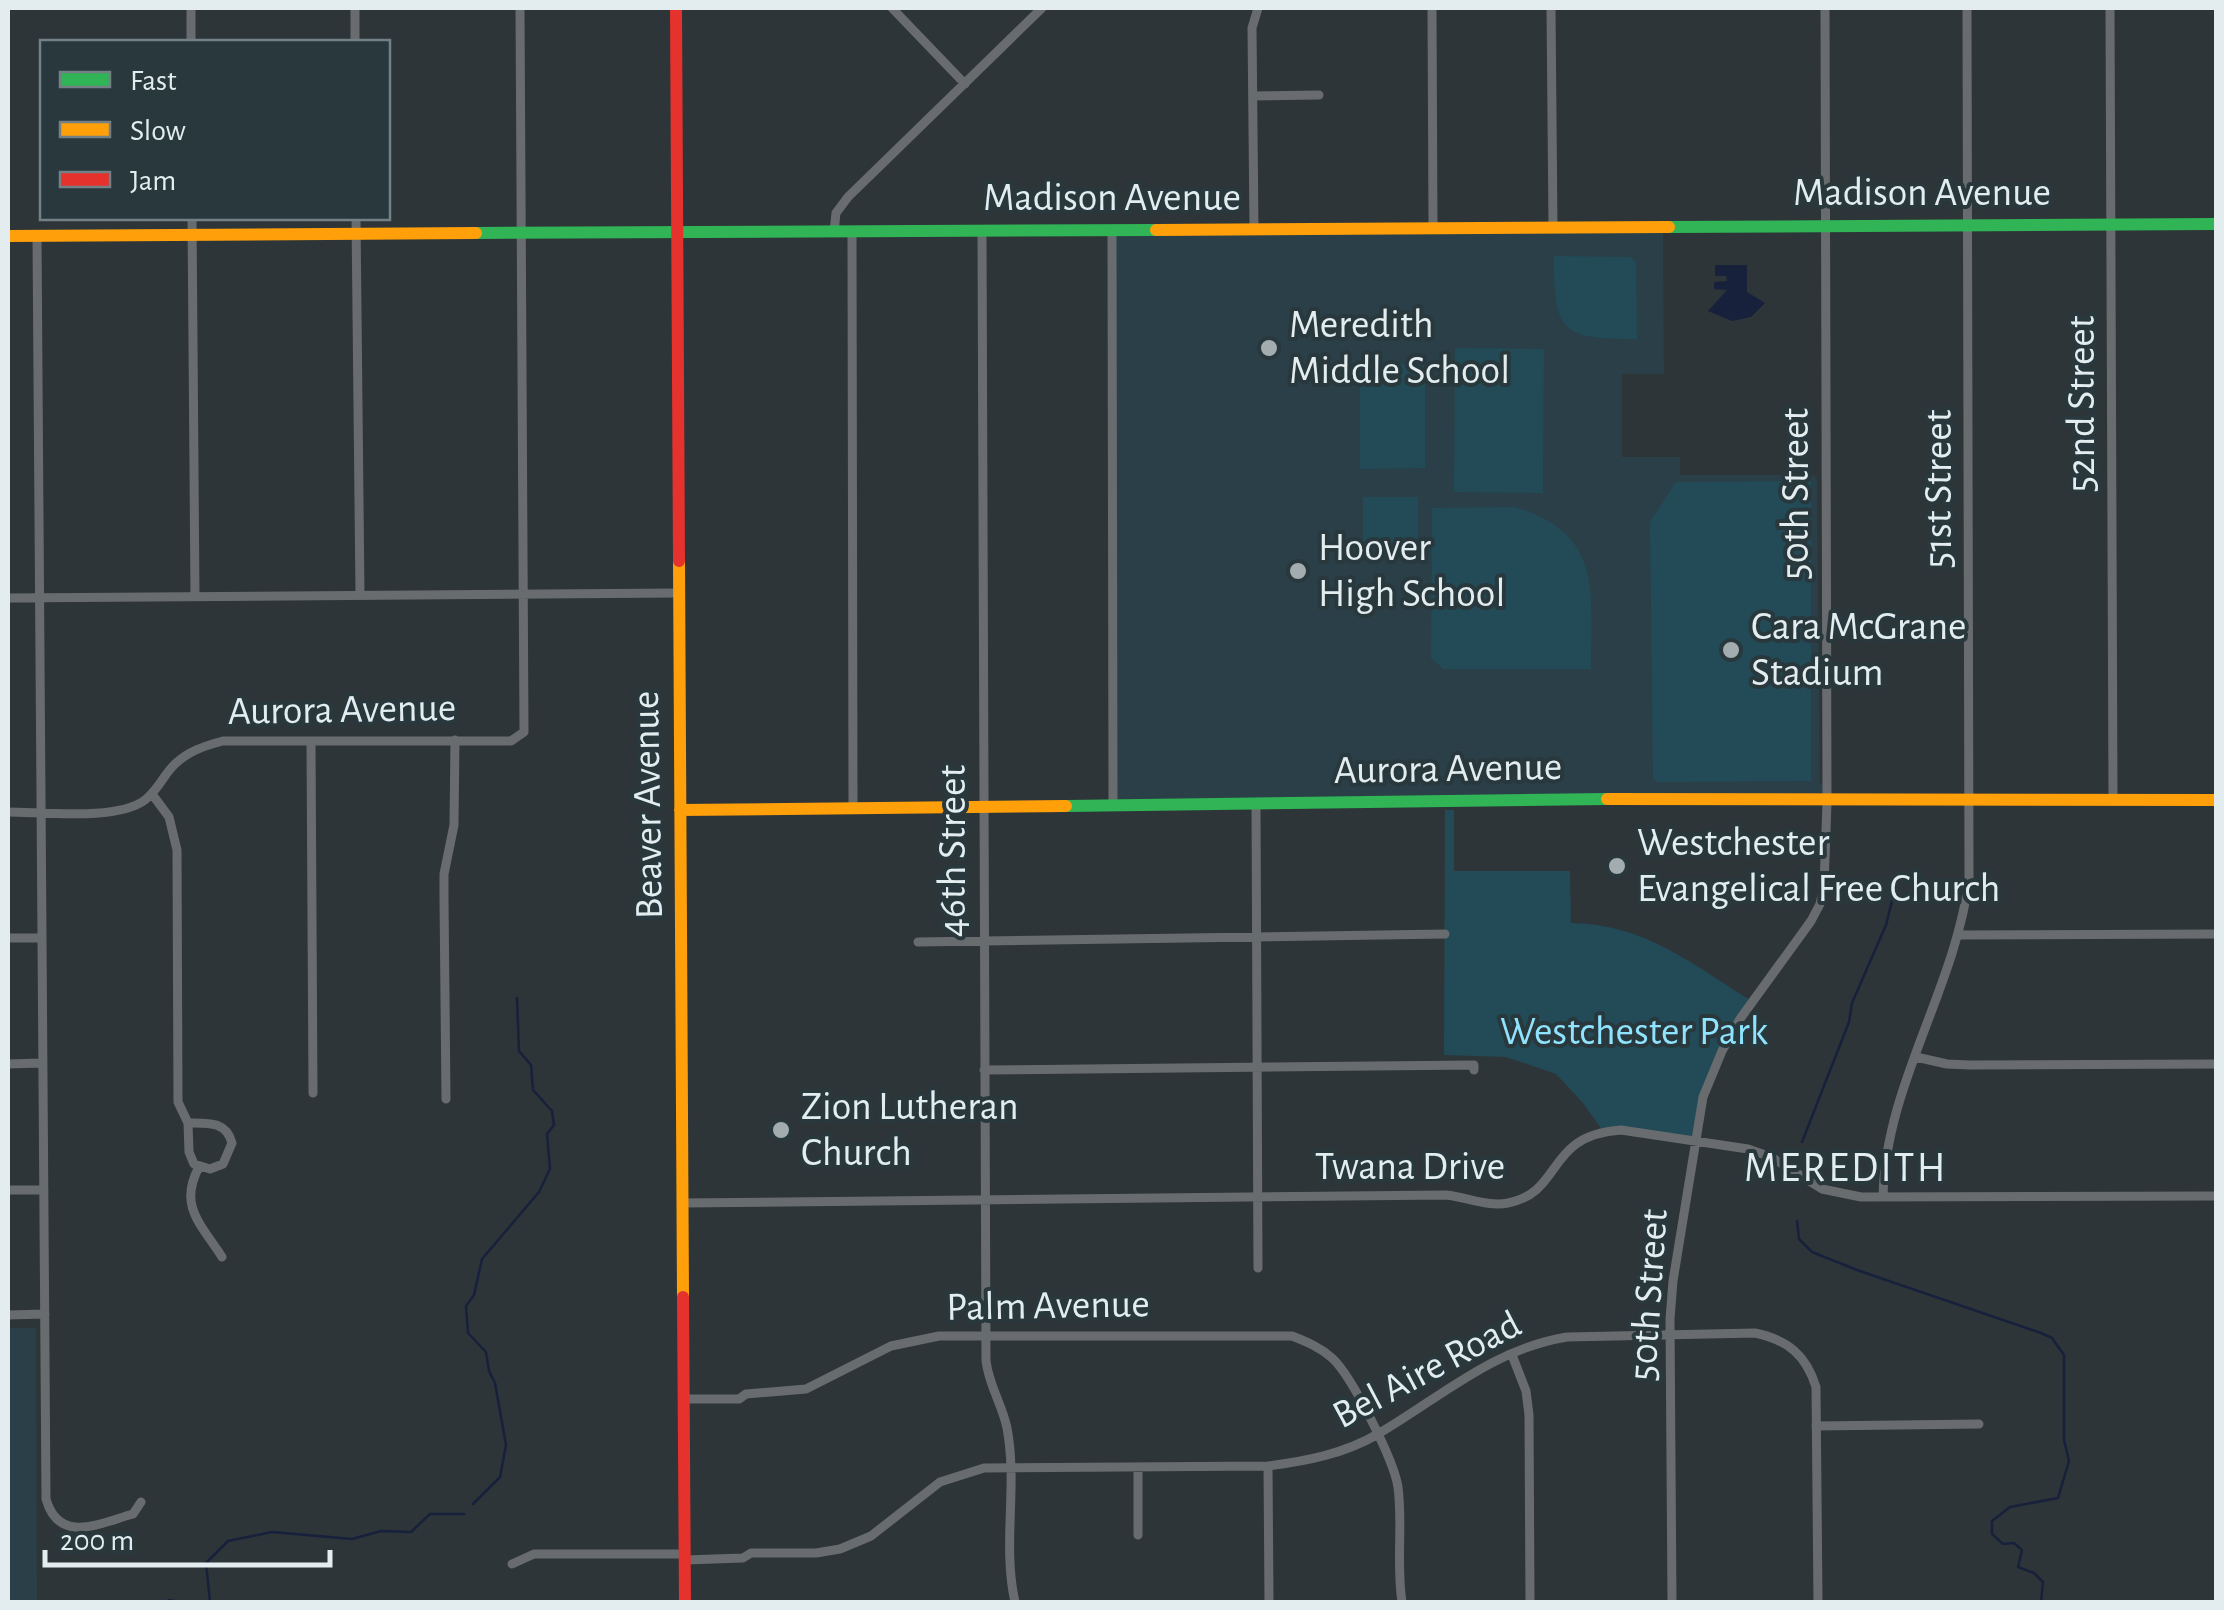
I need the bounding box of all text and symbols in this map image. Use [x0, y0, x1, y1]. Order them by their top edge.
legend [40, 40, 390, 220]
text: Fast [130, 66, 177, 96]
text: Slow [130, 116, 186, 146]
text: Jam [130, 166, 176, 196]
street label: Madison Avenue [1793, 173, 2051, 213]
street label: Madison Avenue [983, 178, 1241, 218]
place label: Meredith Middle School [1289, 305, 1510, 391]
street label: 52nd Street [2062, 315, 2102, 493]
marker: Meredith Middle School [1258, 337, 1280, 359]
street label: 50th Street [1776, 408, 1816, 580]
street label: 51st Street [1919, 409, 1959, 568]
place label: Hoover High School [1318, 528, 1505, 614]
marker: Hoover High School [1287, 560, 1309, 582]
place label: Cara McGrane Stadium [1751, 607, 1967, 693]
marker: Cara McGrane Stadium [1720, 639, 1742, 661]
street label: Aurora Avenue [227, 688, 457, 732]
street label: Beaver Avenue [626, 690, 670, 920]
street label: Aurora Avenue [1333, 747, 1563, 791]
street label: 46th Street [933, 765, 973, 937]
place label: Westchester Evangelical Free Church [1637, 823, 2000, 909]
marker: Westchester Evangelical Free Church [1606, 855, 1628, 877]
park label: Westchester Park [1500, 1012, 1768, 1052]
place label: Zion Lutheran Church [801, 1087, 1019, 1173]
marker: Zion Lutheran Church [770, 1119, 792, 1141]
street label: Twana Drive [1315, 1147, 1505, 1187]
district label: MEREDITH [1744, 1147, 1948, 1189]
street label: 50th Street [1623, 1208, 1675, 1382]
street label: Palm Avenue [946, 1284, 1150, 1328]
street label: Bel Aire Road [1327, 1304, 1527, 1436]
scale bar [45, 1505, 330, 1567]
text: 200 m [60, 1526, 134, 1556]

